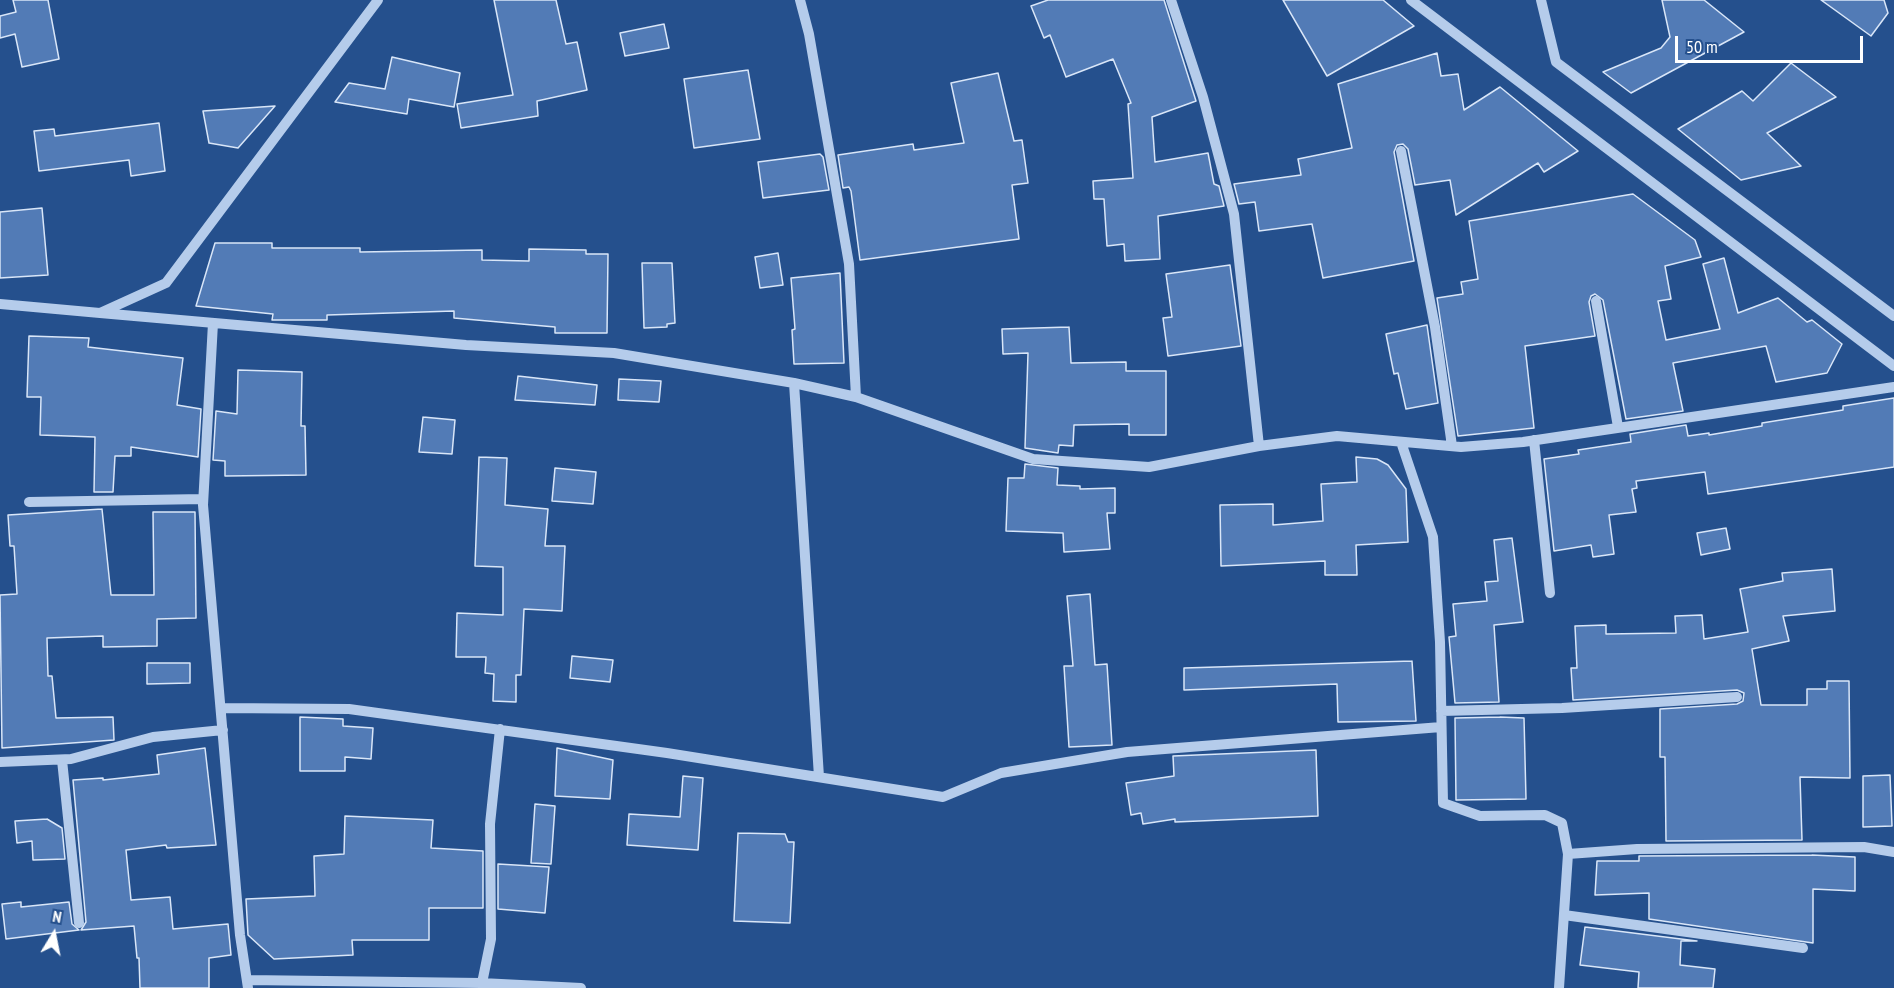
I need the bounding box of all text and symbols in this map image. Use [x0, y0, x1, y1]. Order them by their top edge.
scale bar [1678, 24, 1866, 62]
text: 50 m [1686, 35, 1718, 58]
north arrow [24, 904, 84, 964]
text: N [51, 906, 63, 927]

